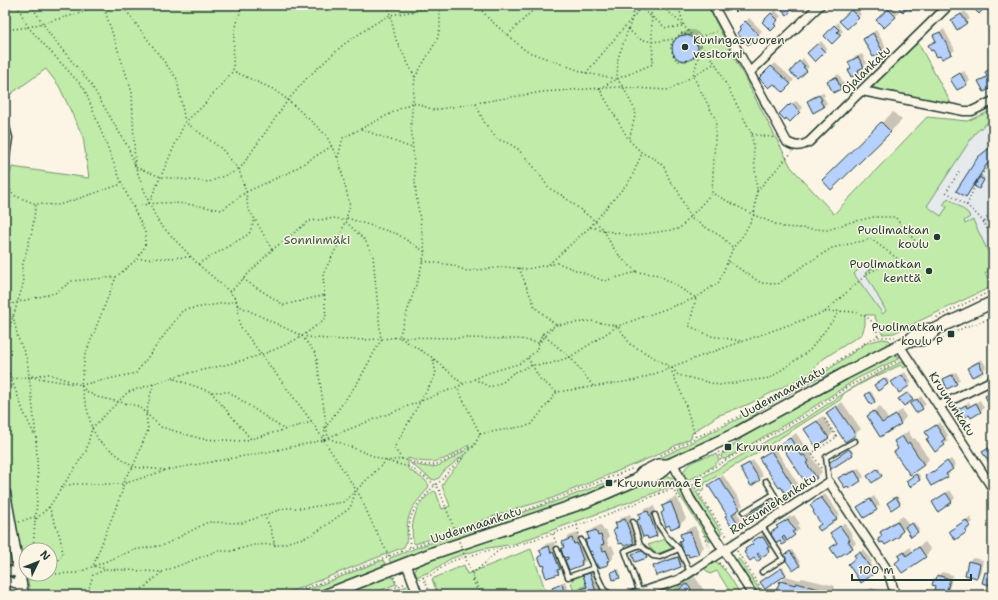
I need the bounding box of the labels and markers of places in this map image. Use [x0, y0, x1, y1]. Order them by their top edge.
place label: Kuningasvuoren vesitorni [693, 32, 785, 62]
marker: Kuningasvuoren vesitorni [680, 42, 690, 52]
place label: Puolimatkan koulu [857, 222, 929, 252]
marker: Puolimatkan koulu [932, 232, 942, 242]
place label: Puolimatkan kenttä [849, 256, 922, 286]
marker: Puolimatkan kenttä [924, 266, 934, 276]
place label: Puolimatkan koulu P [871, 319, 943, 349]
marker: Puolimatkan koulu P [946, 329, 956, 339]
place label: Kruununmaa P [736, 439, 820, 455]
marker: Kruununmaa P [723, 442, 733, 452]
place label: Kruununmaa E [617, 475, 702, 491]
marker: Kruununmaa E [604, 478, 614, 488]

